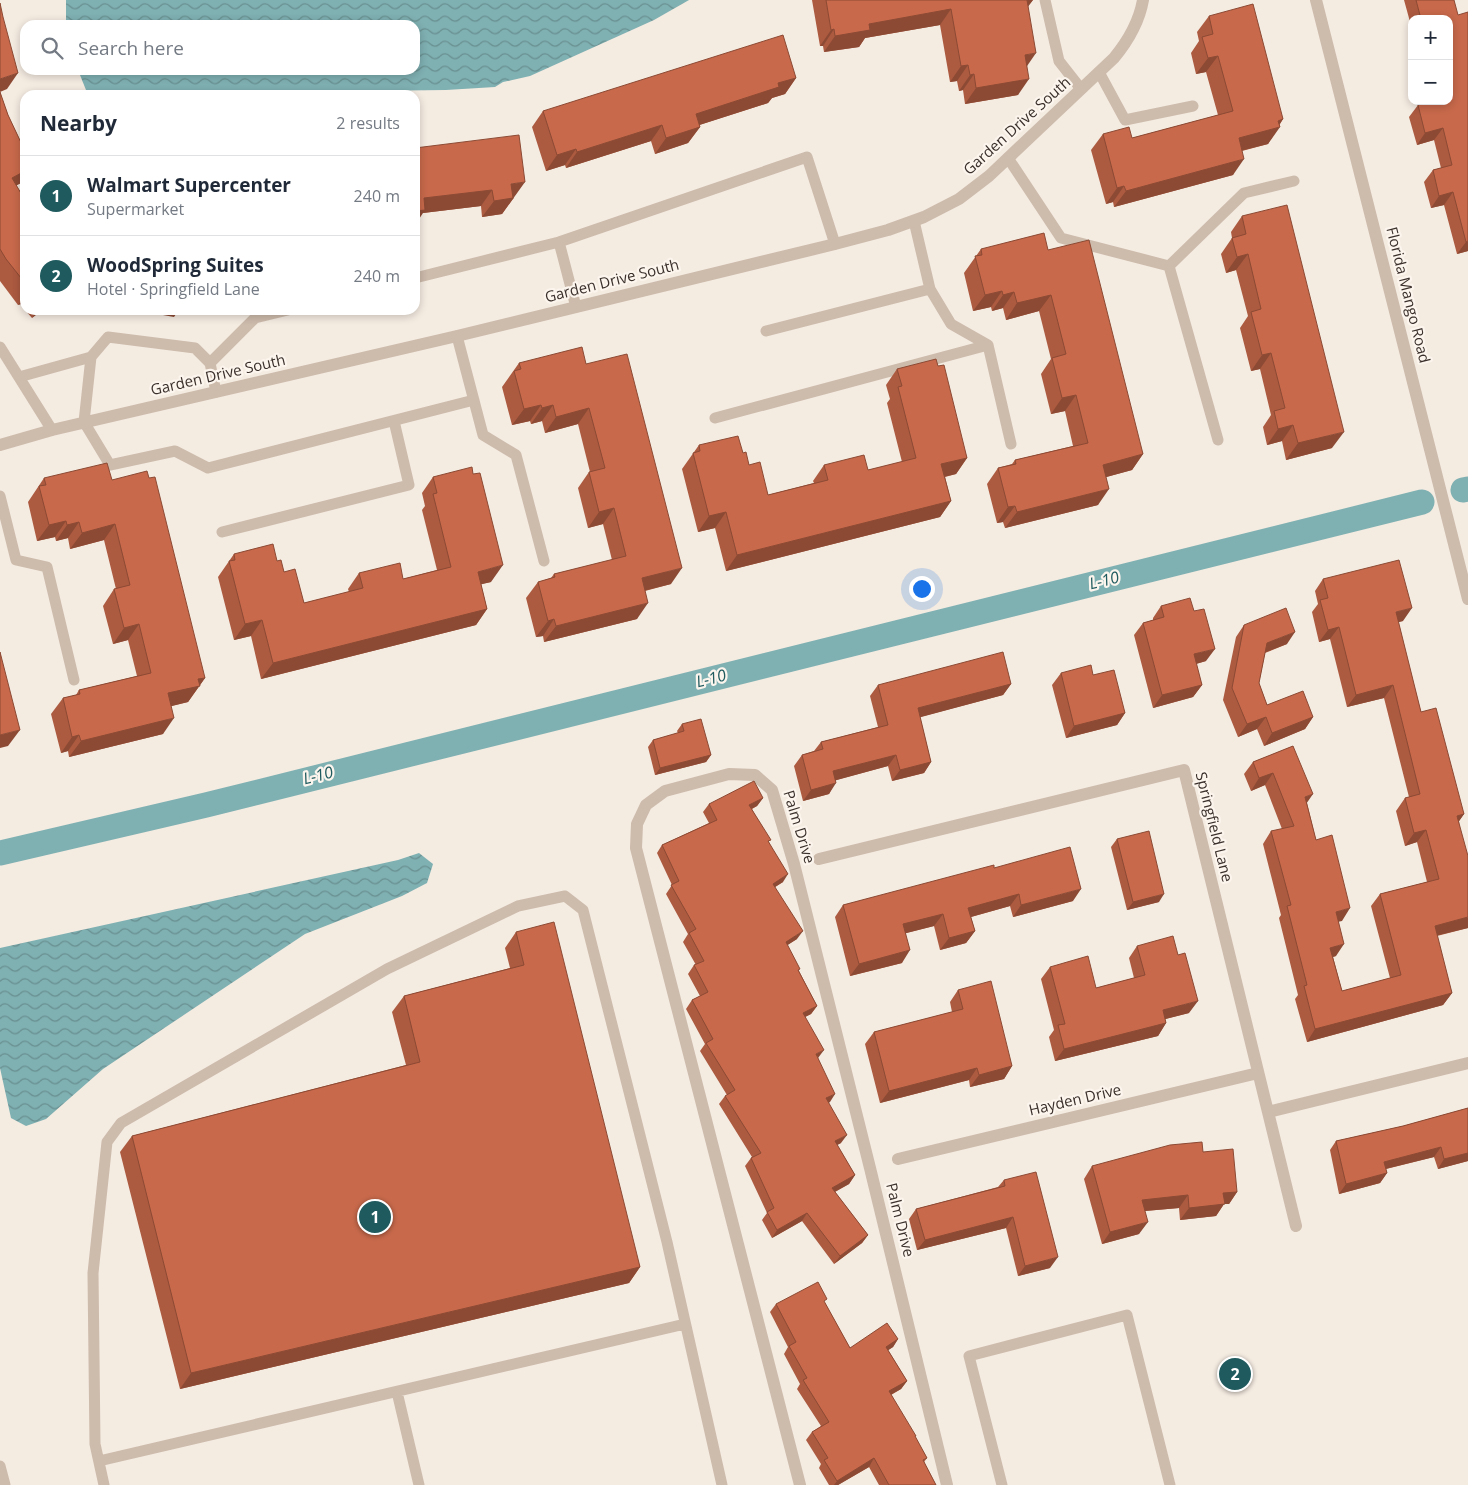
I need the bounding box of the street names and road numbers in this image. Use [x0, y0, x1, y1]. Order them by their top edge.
street label: Garden Drive South [958, 72, 1074, 179]
street label: Florida Mango Road [1382, 225, 1436, 365]
street label: Garden Drive South [543, 254, 681, 306]
street label: Garden Drive South [148, 349, 287, 399]
street label: Springfield Lane [1192, 770, 1238, 884]
street label: Palm Drive [779, 788, 821, 866]
street label: Hayden Drive [1027, 1079, 1123, 1119]
street label: Palm Drive [882, 1181, 920, 1259]

